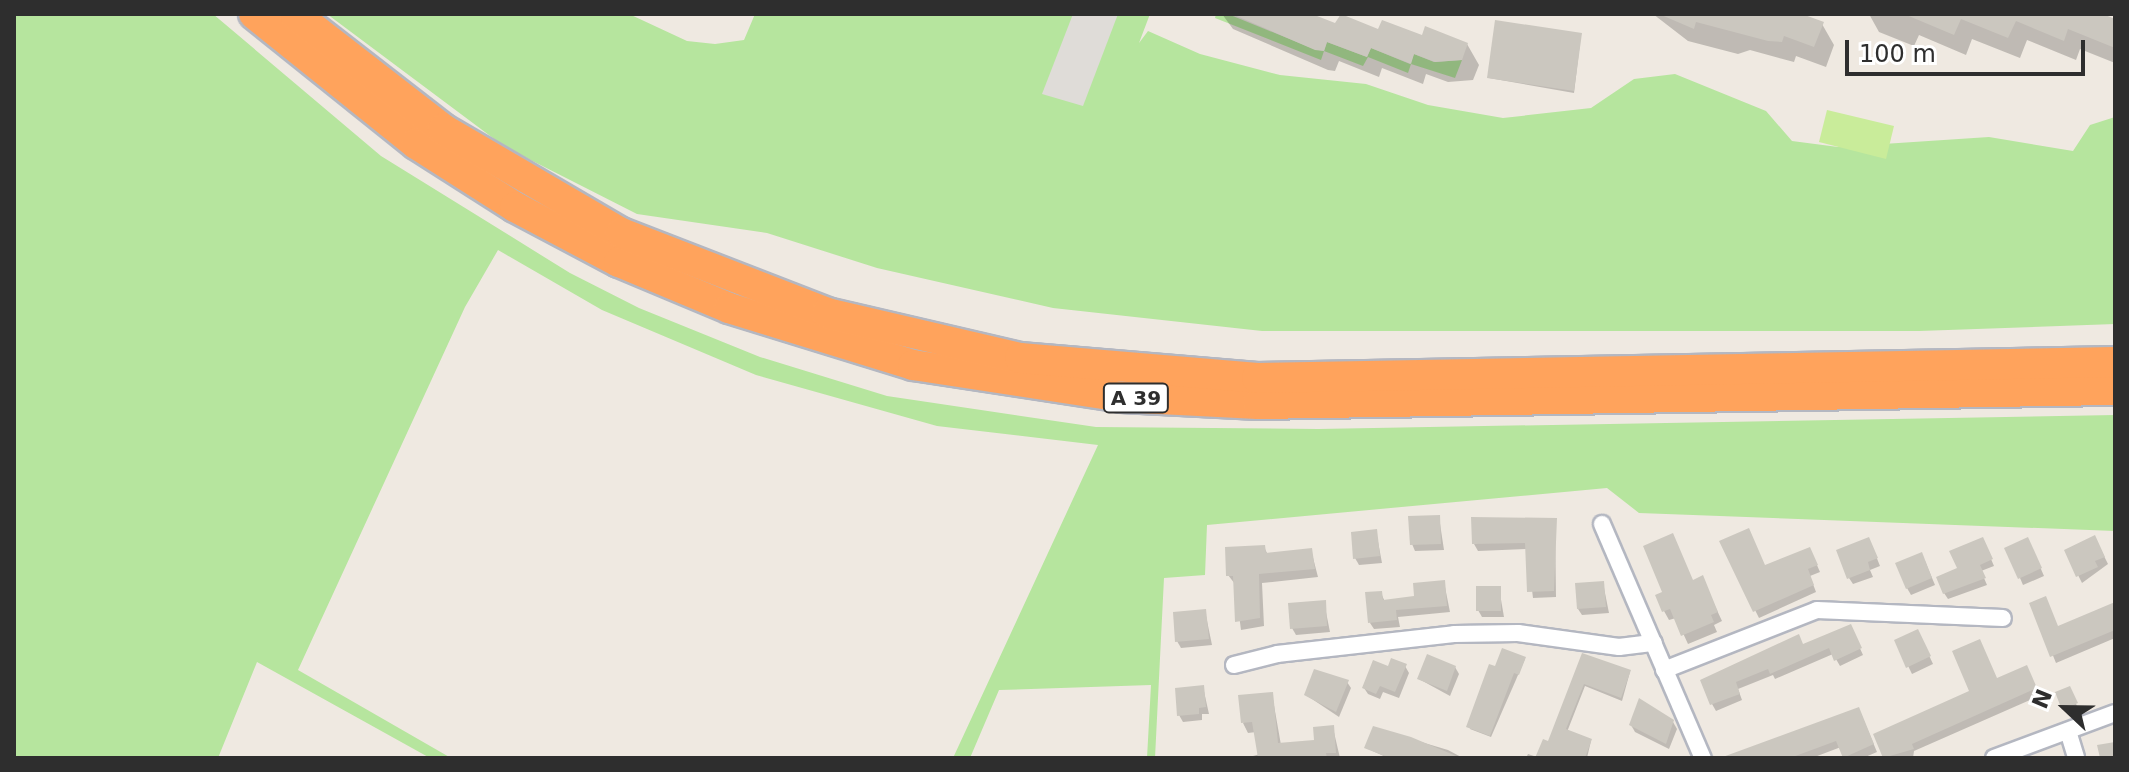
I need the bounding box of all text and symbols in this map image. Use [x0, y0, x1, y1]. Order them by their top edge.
scale bar [1849, 24, 2089, 74]
text: 100 m [1859, 40, 1936, 68]
road number: A 39 [1102, 382, 1170, 414]
north arrow [2025, 668, 2105, 748]
text: N [2027, 686, 2057, 712]

